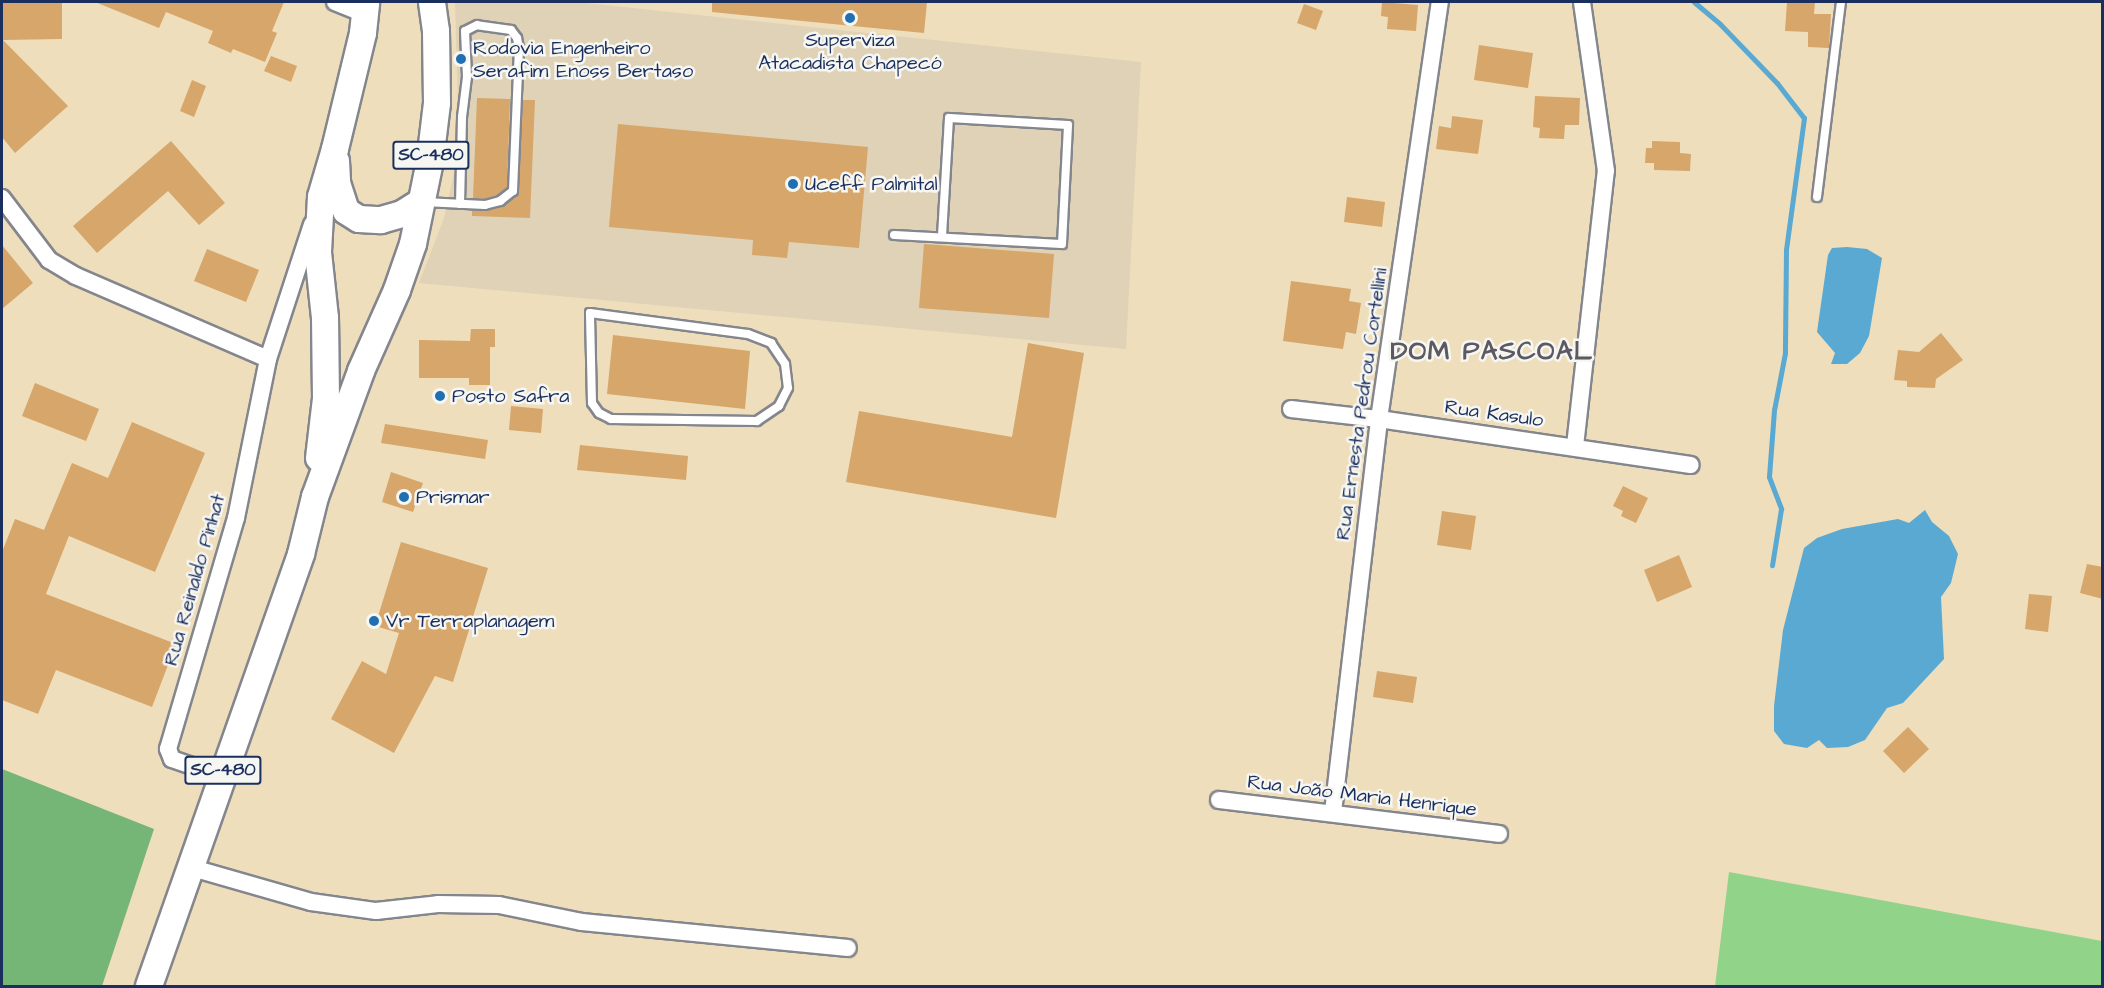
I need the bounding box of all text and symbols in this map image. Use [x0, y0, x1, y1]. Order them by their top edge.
marker: Superviza Atacadista Chapecó [843, 11, 857, 25]
place label: Superviza Atacadista Chapecó [758, 28, 942, 75]
place label: Rodovia Engenheiro Serafim Enoss Bertaso [473, 36, 693, 83]
marker: Rodovia Engenheiro Serafim Enoss Bertaso [454, 52, 468, 66]
road number: SC-480 [392, 140, 470, 170]
place label: Uceff Palmital [805, 172, 938, 196]
marker: Uceff Palmital [786, 177, 800, 191]
street label: Rua Ernesta Pedrou Cortellini [1331, 266, 1393, 542]
district label: DOM PASCOAL [1390, 336, 1594, 368]
place label: Posto Safra [452, 384, 570, 408]
marker: Posto Safra [433, 389, 447, 403]
street label: Rua Kasulo [1443, 395, 1545, 433]
place label: Prismar [416, 485, 490, 509]
marker: Prismar [397, 490, 411, 504]
street label: Rua Reinaldo Pinhat [159, 491, 231, 669]
place label: Vr Terraplanagem [386, 609, 554, 633]
marker: Vr Terraplanagem [367, 614, 381, 628]
road number: SC-480 [184, 755, 262, 785]
street label: Rua João Maria Henrique [1246, 770, 1478, 822]

